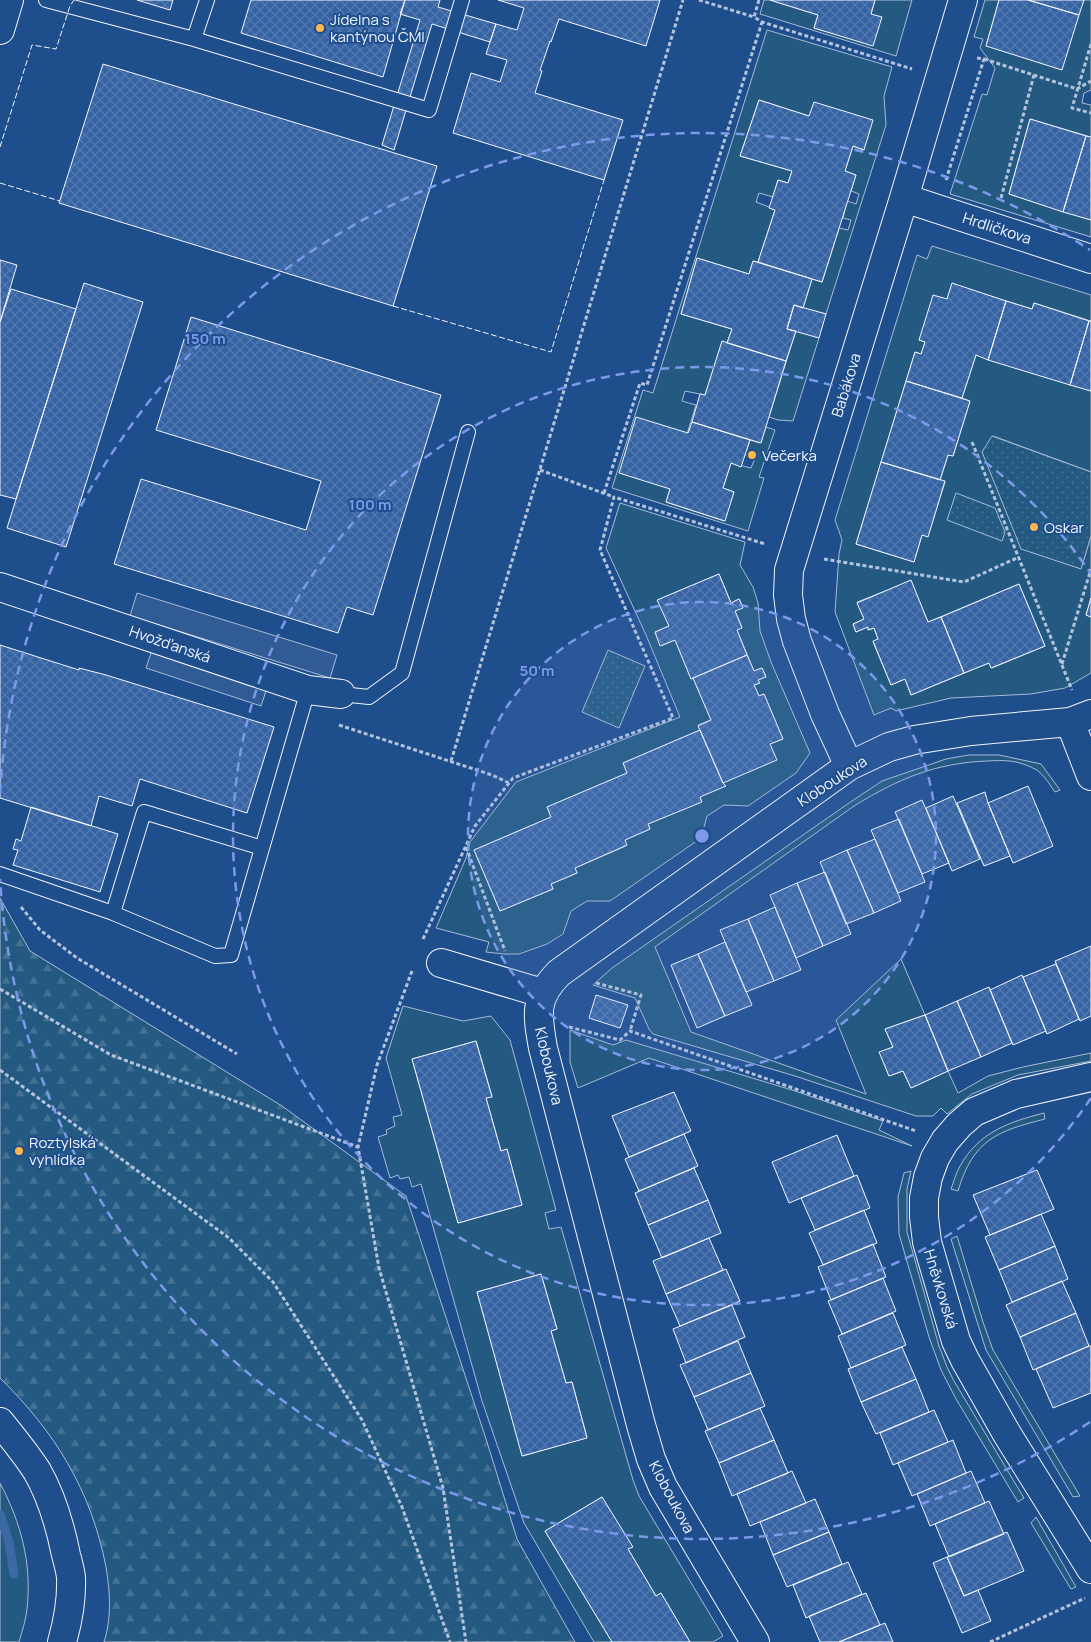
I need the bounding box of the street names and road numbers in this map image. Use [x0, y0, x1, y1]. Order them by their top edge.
street label: Hrdličkova [960, 207, 1034, 249]
street label: Babákova [826, 350, 866, 420]
street label: Hvožďanská [126, 620, 214, 668]
street label: Kloboukova [793, 751, 871, 811]
street label: Kloboukova [530, 1025, 568, 1107]
street label: Hněvkovská [919, 1247, 963, 1331]
street label: Kloboukova [644, 1457, 700, 1537]

